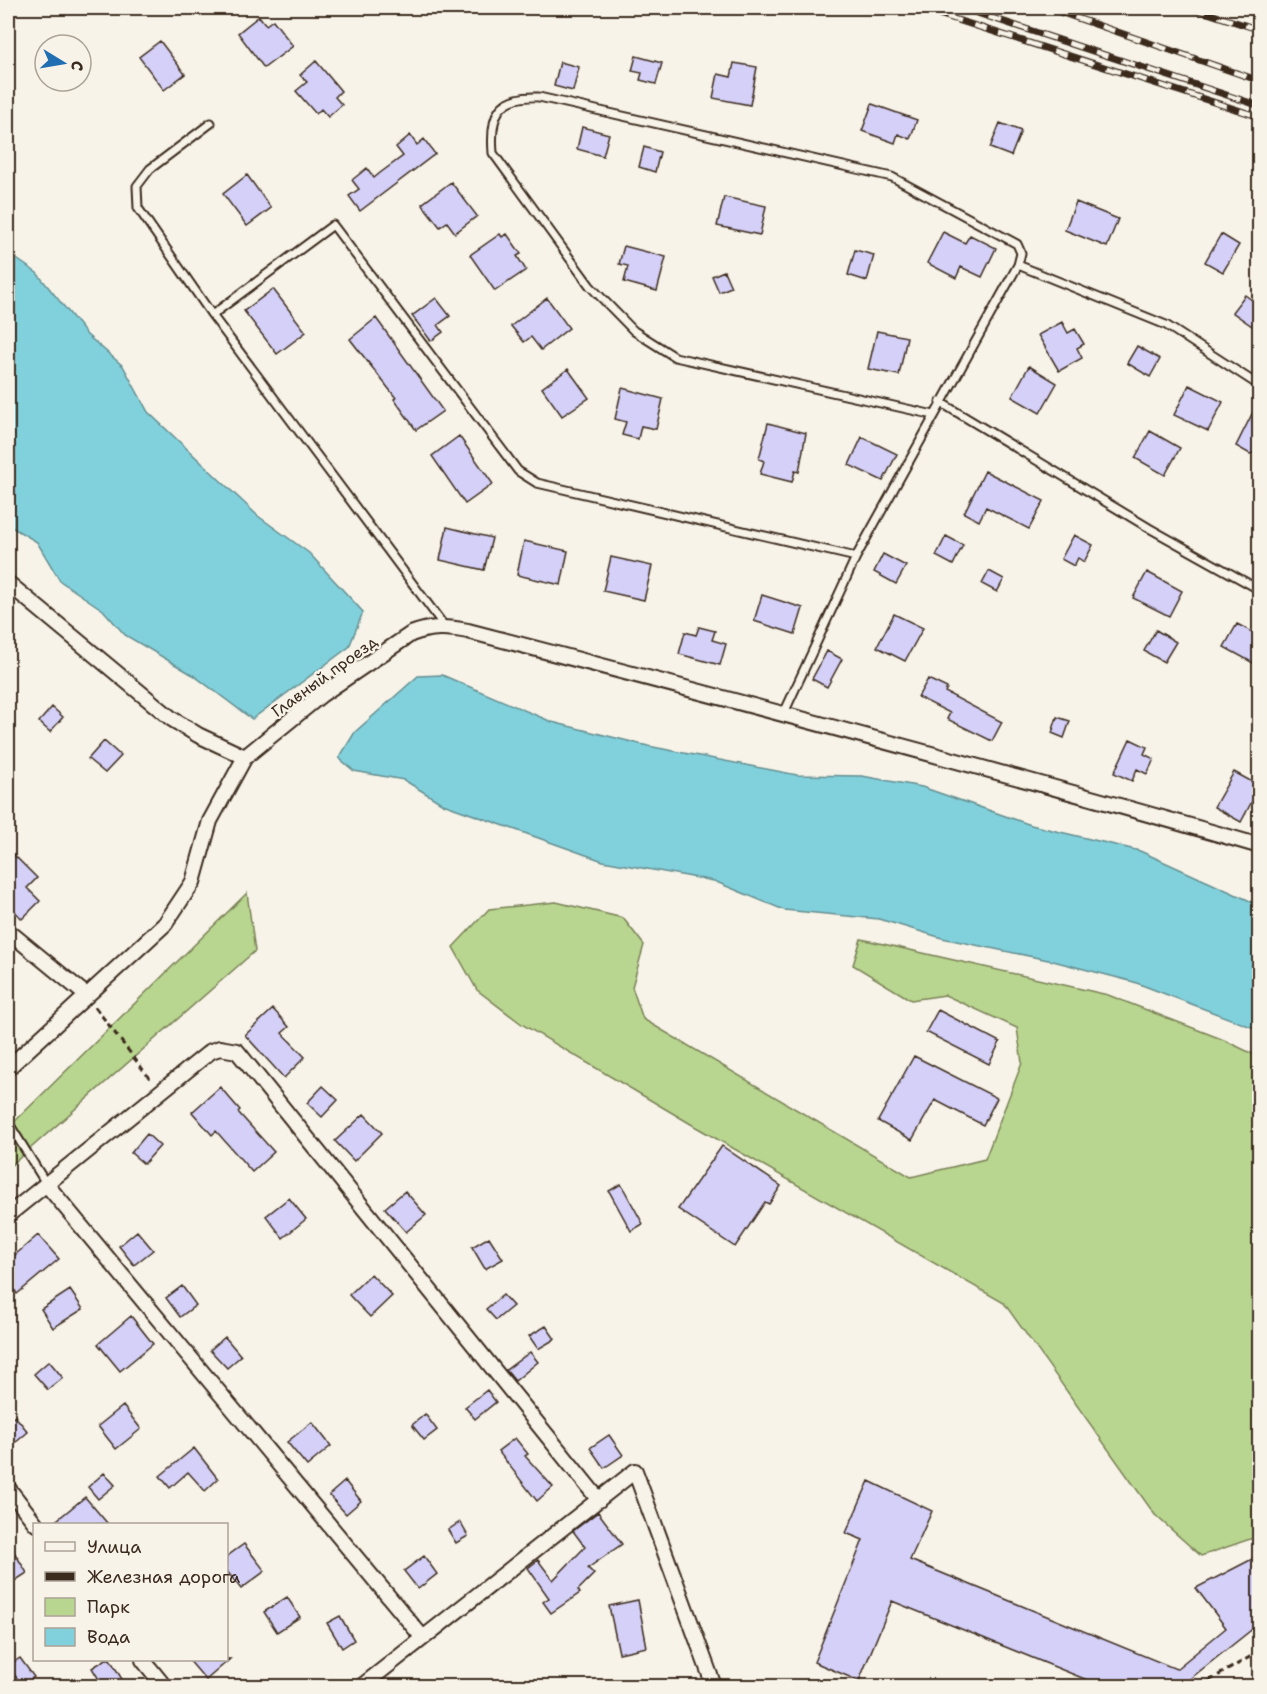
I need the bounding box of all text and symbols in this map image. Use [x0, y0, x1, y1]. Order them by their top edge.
north arrow [33, 33, 93, 93]
text: С [66, 59, 88, 73]
street label: Главный проезд [267, 631, 381, 722]
legend [33, 1523, 228, 1661]
text: Улица [87, 1535, 141, 1559]
text: Железная дорога [87, 1565, 240, 1589]
text: Парк [87, 1595, 130, 1619]
text: Вода [87, 1625, 130, 1649]

